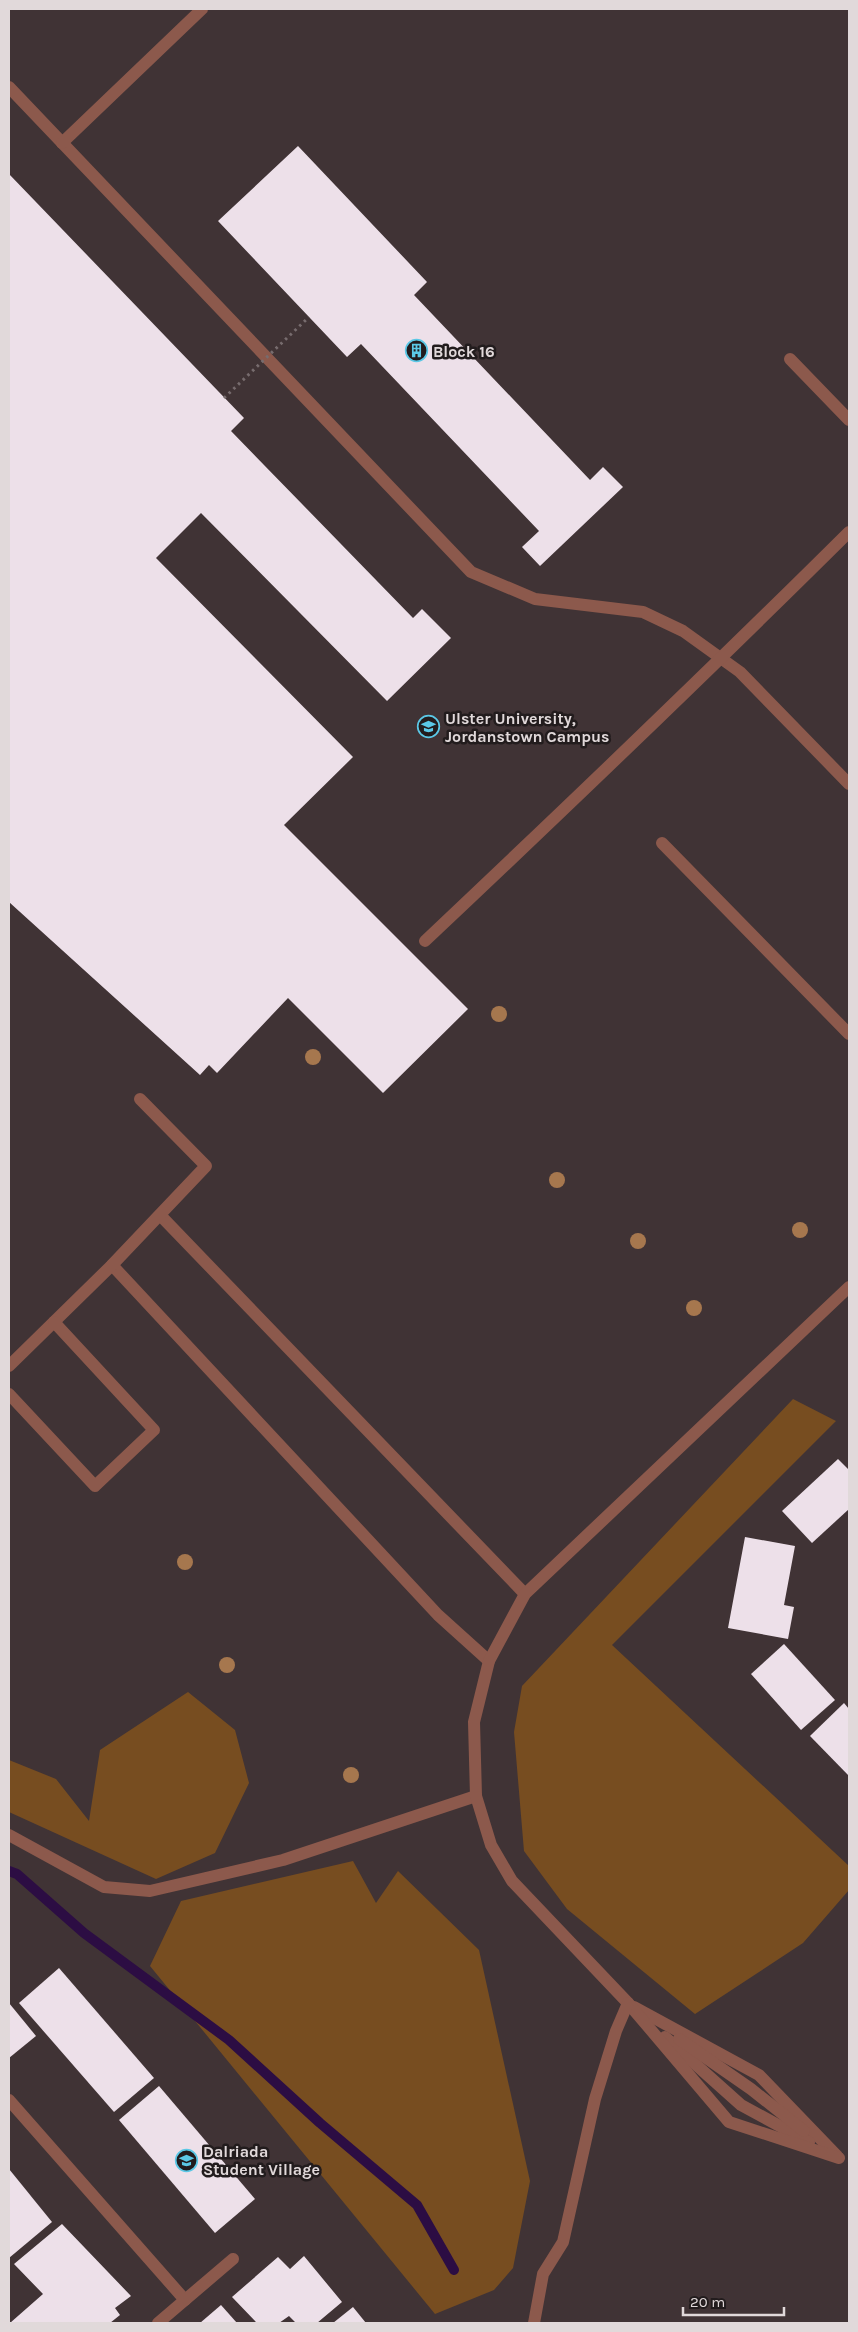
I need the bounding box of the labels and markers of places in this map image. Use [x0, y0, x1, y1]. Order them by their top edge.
building icon: Block 16 [405, 339, 429, 363]
place label: Block 16 [433, 342, 495, 361]
place label: Ulster University, Jordanstown Campus [445, 709, 609, 746]
school or university icon: Ulster University, Jordanstown Campus [417, 715, 441, 739]
place label: Dalriada Student Village [203, 2142, 320, 2179]
school or university icon: Dalriada Student Village [175, 2148, 199, 2172]

